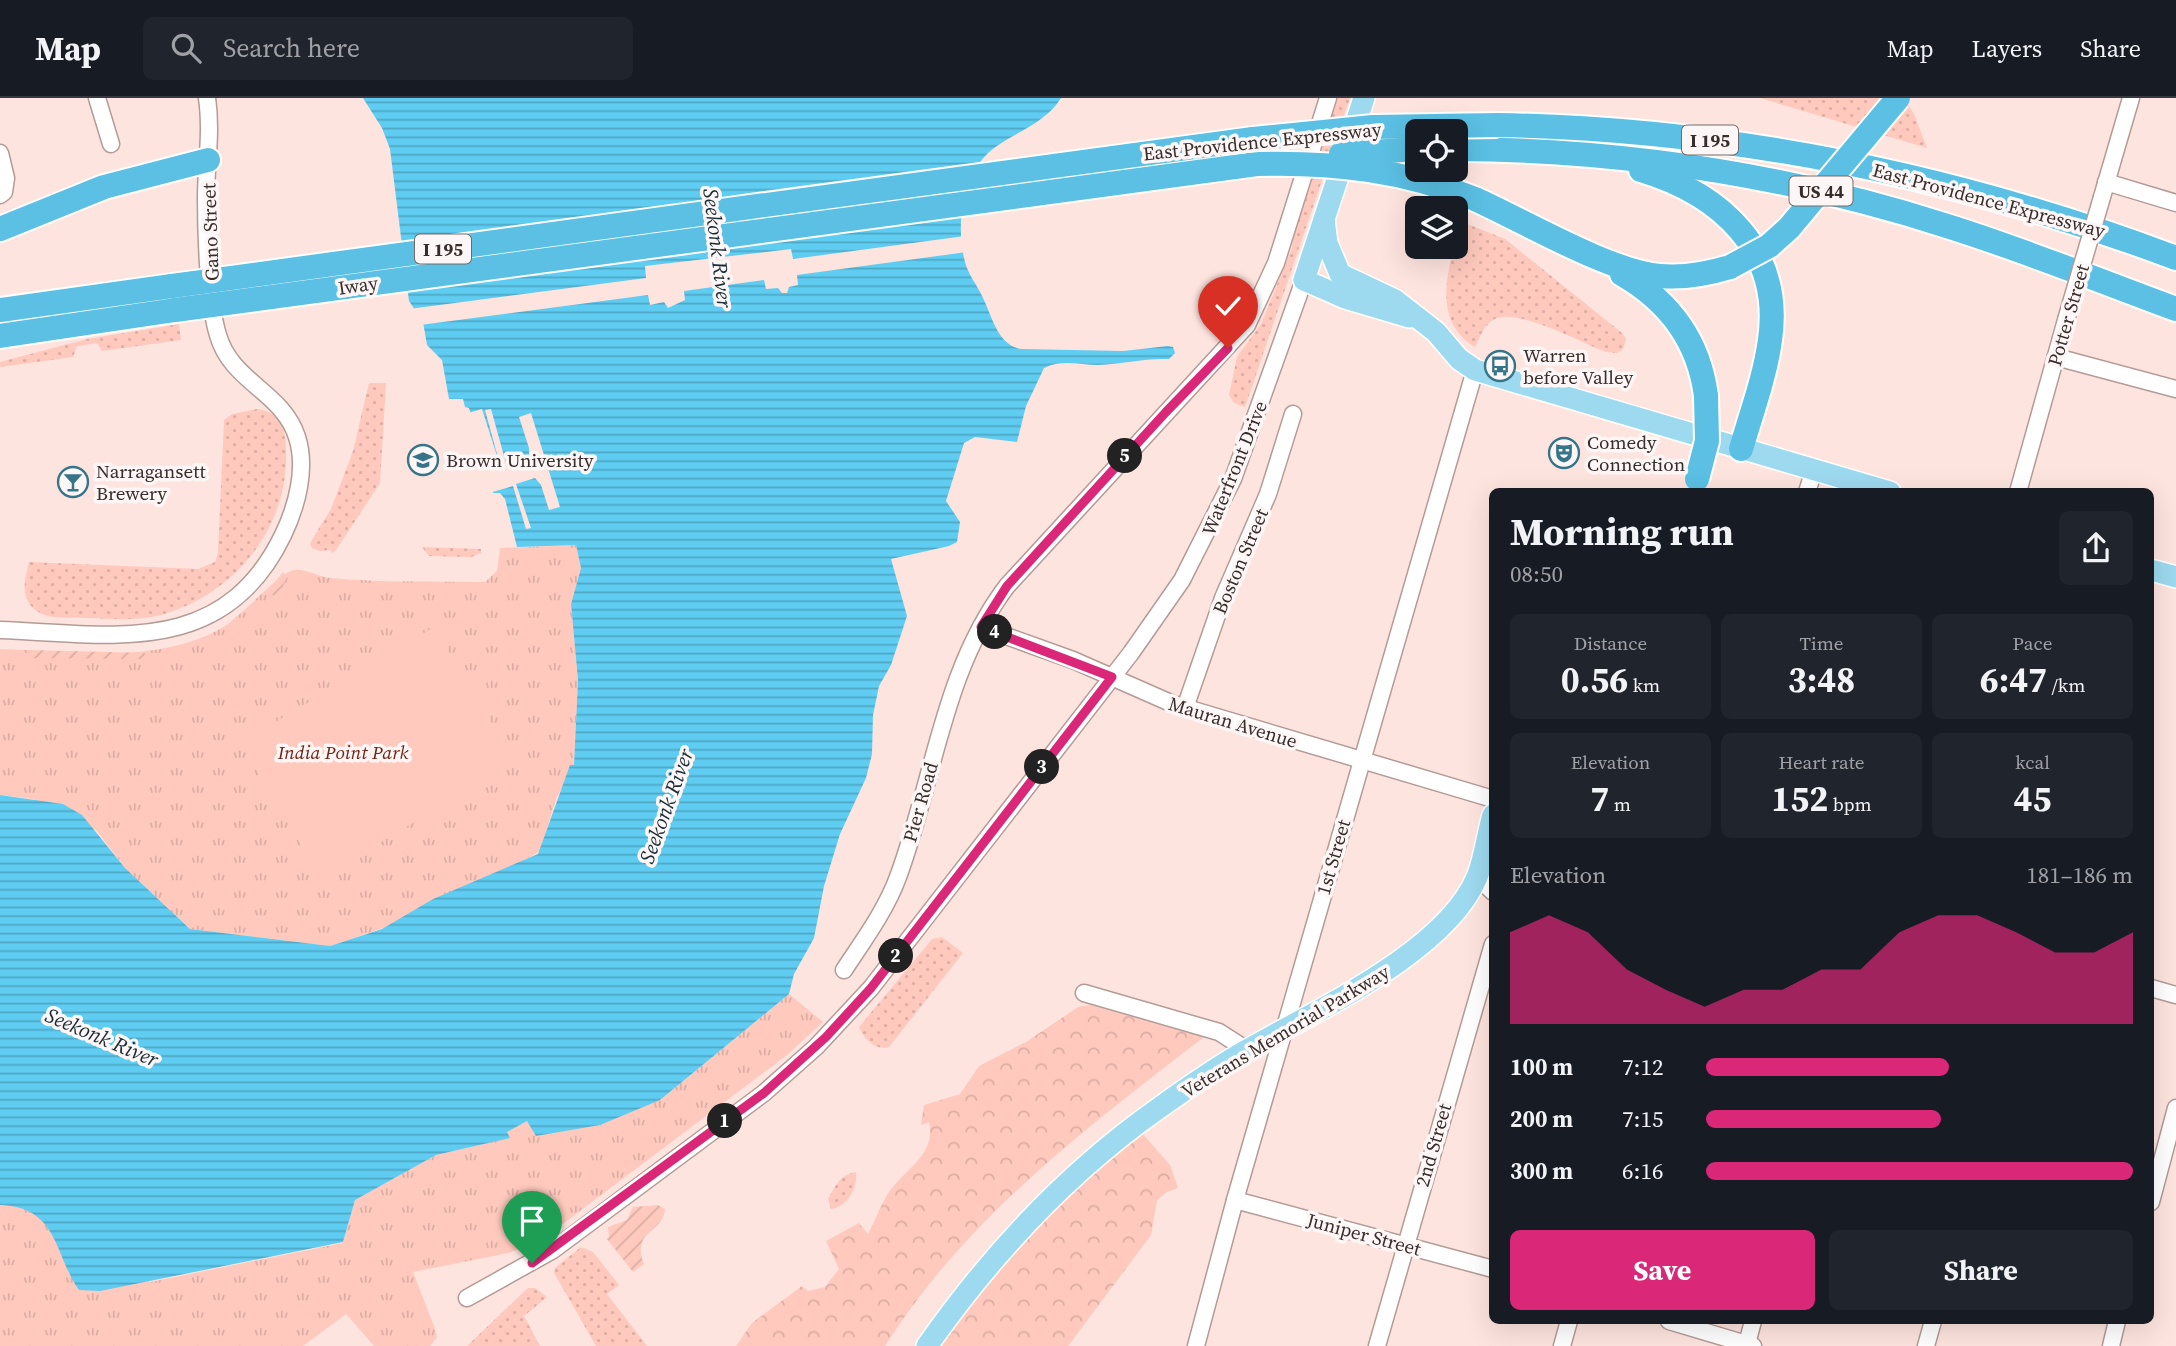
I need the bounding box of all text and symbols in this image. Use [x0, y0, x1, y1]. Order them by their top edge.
search box [143, 17, 633, 80]
text: Map [35, 26, 101, 71]
icon: search [167, 29, 205, 67]
text: Search here [223, 30, 360, 66]
text: Map [1887, 32, 1934, 65]
text: Layers [1972, 32, 2042, 65]
text: Share [2080, 32, 2141, 65]
street label: East Providence Expressway [1142, 116, 1383, 166]
map controls [1405, 119, 1468, 259]
button: locate [1405, 119, 1468, 182]
road number: I 195 [1682, 126, 1738, 154]
street label: East Providence Expressway [1870, 156, 2108, 244]
road number: US 44 [1790, 176, 1853, 206]
street label: Gano Street [195, 182, 225, 281]
water label: Seekonk River [696, 187, 740, 310]
button: layers [1405, 196, 1468, 259]
road number: I 195 [415, 234, 471, 264]
street label: Potter Street [2041, 260, 2095, 369]
street label: Iway [337, 269, 380, 301]
pin [1198, 276, 1258, 348]
icon: check [1209, 287, 1247, 325]
place label: Warren before Valley [1523, 342, 1634, 390]
bus stop icon: Warren before Valley [1483, 349, 1517, 383]
street label: Waterfront Drive [1195, 397, 1273, 539]
place label: Comedy Connection [1587, 429, 1685, 477]
theatre icon: Comedy Connection [1547, 436, 1581, 470]
pin: 5 [1108, 438, 1142, 474]
text: 5 [1119, 442, 1130, 468]
school or university icon: Brown University [406, 443, 440, 477]
place label: Brown University [446, 447, 594, 473]
place label: Narragansett Brewery [96, 458, 206, 506]
bar icon: Narragansett Brewery [56, 465, 90, 499]
street label: Boston Street [1206, 503, 1274, 618]
text: Morning run [1510, 506, 1734, 558]
button: share [2059, 511, 2133, 585]
text: 08:50 [1510, 558, 1563, 590]
pin: 4 [978, 614, 1012, 650]
text: 4 [989, 618, 1000, 644]
text: Distance [1574, 630, 1647, 656]
text: Time [1800, 630, 1843, 656]
text: Pace [2013, 630, 2052, 656]
text: 0.56 [1561, 656, 1628, 704]
text: 3:48 [1788, 656, 1855, 704]
text: 6:47 [1980, 656, 2047, 704]
text: km [1628, 672, 1660, 698]
text: /km [2047, 672, 2085, 698]
street label: Mauran Avenue [1165, 690, 1301, 754]
park label: India Point Park [277, 739, 408, 765]
water label: Seekonk River [632, 744, 700, 867]
text: Elevation [1571, 749, 1650, 775]
text: Heart rate [1778, 749, 1865, 775]
text: kcal [2015, 749, 2050, 775]
pin: 3 [1024, 750, 1060, 784]
text: 3 [1036, 753, 1047, 779]
street label: Pier Road [896, 759, 944, 845]
text: 7 [1590, 775, 1609, 823]
text: 152 [1771, 775, 1828, 823]
text: 45 [2014, 775, 2051, 823]
text: m [1609, 791, 1631, 817]
text: bpm [1828, 791, 1872, 817]
street label: 1st Street [1310, 815, 1356, 898]
text: Elevation [1510, 859, 1606, 891]
text: 181–186 m [2026, 859, 2133, 891]
pin: 2 [878, 938, 914, 974]
text: 2 [890, 942, 901, 968]
street label: Veterans Memorial Parkway [1176, 958, 1394, 1104]
water label: Seekonk River [41, 1000, 163, 1074]
text: 100 m [1510, 1051, 1573, 1083]
text: 7:12 [1622, 1051, 1663, 1083]
street label: 2nd Street [1409, 1100, 1457, 1190]
text: 200 m [1510, 1103, 1573, 1135]
text: 7:15 [1622, 1103, 1663, 1135]
pin: 1 [708, 1104, 742, 1138]
text: 1 [719, 1107, 730, 1133]
text: 300 m [1510, 1155, 1573, 1187]
text: 6:16 [1622, 1155, 1663, 1187]
pin [502, 1191, 562, 1263]
icon: arrive [513, 1202, 551, 1240]
street label: Juniper Street [1303, 1206, 1425, 1262]
button: Save [1510, 1230, 1815, 1310]
button: Share [1829, 1230, 2133, 1310]

